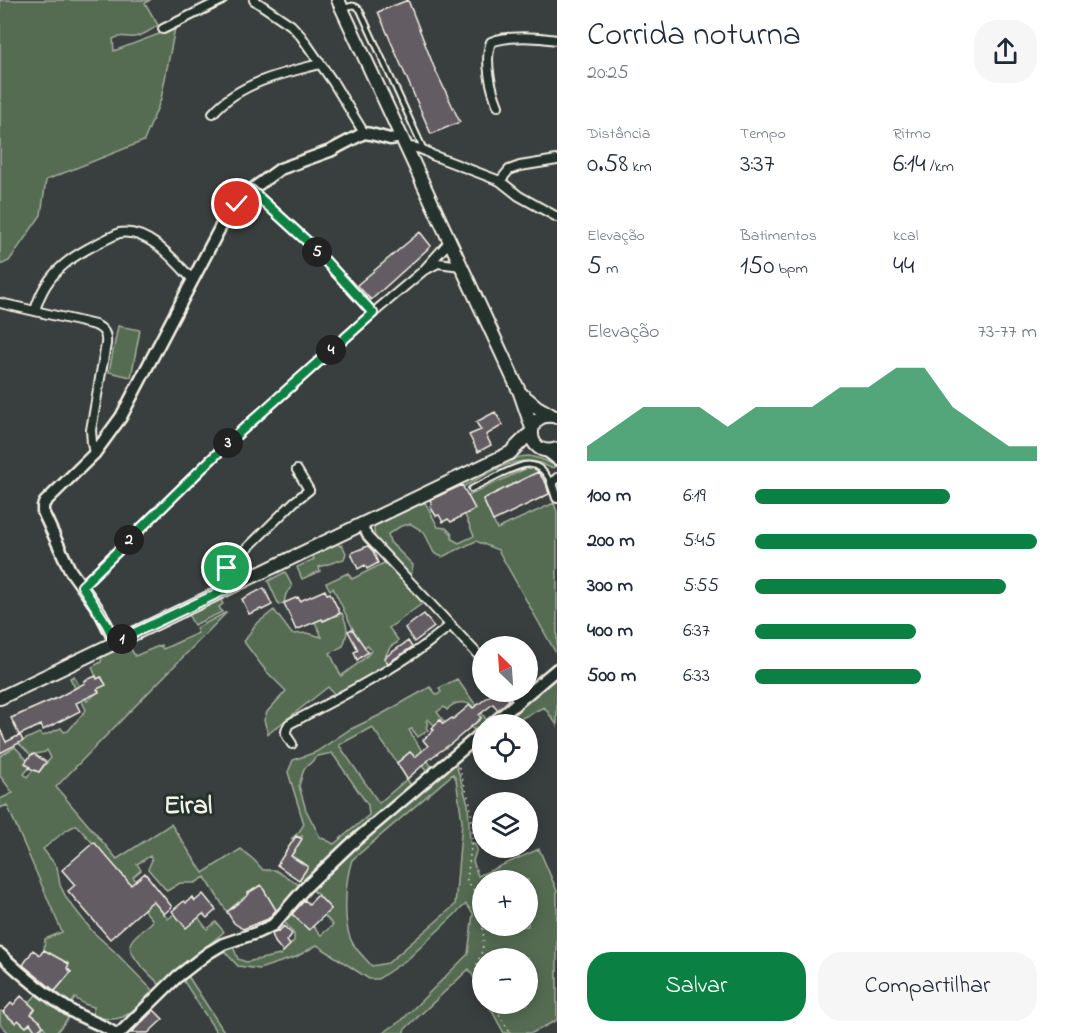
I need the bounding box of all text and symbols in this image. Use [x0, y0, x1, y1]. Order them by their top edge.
text: Corrida noturna [587, 12, 801, 60]
button: share [974, 20, 1037, 83]
text: 20:25 [587, 59, 629, 88]
text: Distância [587, 122, 650, 146]
text: Tempo [740, 122, 786, 146]
text: Ritmo [893, 122, 931, 146]
text: 0.58 [587, 146, 628, 184]
text: 3:37 [740, 146, 774, 184]
text: 6:14 [893, 146, 926, 184]
text: km [628, 155, 652, 179]
text: /km [926, 155, 954, 179]
pin [211, 178, 262, 229]
icon: check [220, 187, 253, 220]
text: Elevação [587, 224, 645, 248]
text: Batimentos [740, 224, 817, 248]
text: kcal [893, 224, 918, 248]
pin: 5 [302, 237, 332, 267]
text: 5 [312, 240, 322, 264]
text: 5 [587, 248, 602, 286]
text: 150 [740, 248, 774, 286]
text: 44 [893, 248, 914, 286]
text: m [602, 257, 618, 281]
text: bpm [774, 257, 808, 281]
text: Elevação [587, 318, 659, 347]
text: 73–77 m [978, 318, 1037, 347]
pin: 4 [316, 335, 346, 365]
text: 4 [328, 338, 334, 362]
pin: 3 [213, 428, 243, 458]
text: 3 [225, 431, 231, 455]
text: 100 m [587, 482, 631, 511]
text: 6:19 [683, 482, 706, 511]
pin: 2 [114, 525, 144, 555]
text: 200 m [587, 527, 635, 556]
text: 5:45 [683, 527, 716, 556]
text: 2 [125, 528, 133, 552]
pin [201, 542, 252, 593]
icon: arrive [210, 551, 243, 584]
text: 300 m [587, 572, 633, 601]
text: 5:55 [683, 572, 719, 601]
text: 400 m [587, 617, 633, 646]
text: 6:37 [683, 617, 710, 646]
pin: 1 [107, 624, 137, 654]
text: 1 [119, 627, 125, 651]
north arrow [472, 636, 538, 702]
map controls [472, 636, 538, 1014]
text: 500 m [587, 662, 636, 691]
text: 6:33 [683, 662, 710, 691]
button: locate [472, 714, 538, 780]
district label: Eiral [164, 787, 212, 826]
button: layers [472, 792, 538, 858]
button: + [472, 870, 538, 936]
button: − [472, 948, 538, 1014]
button: Salvar [587, 952, 806, 1021]
button: Compartilhar [818, 952, 1037, 1021]

